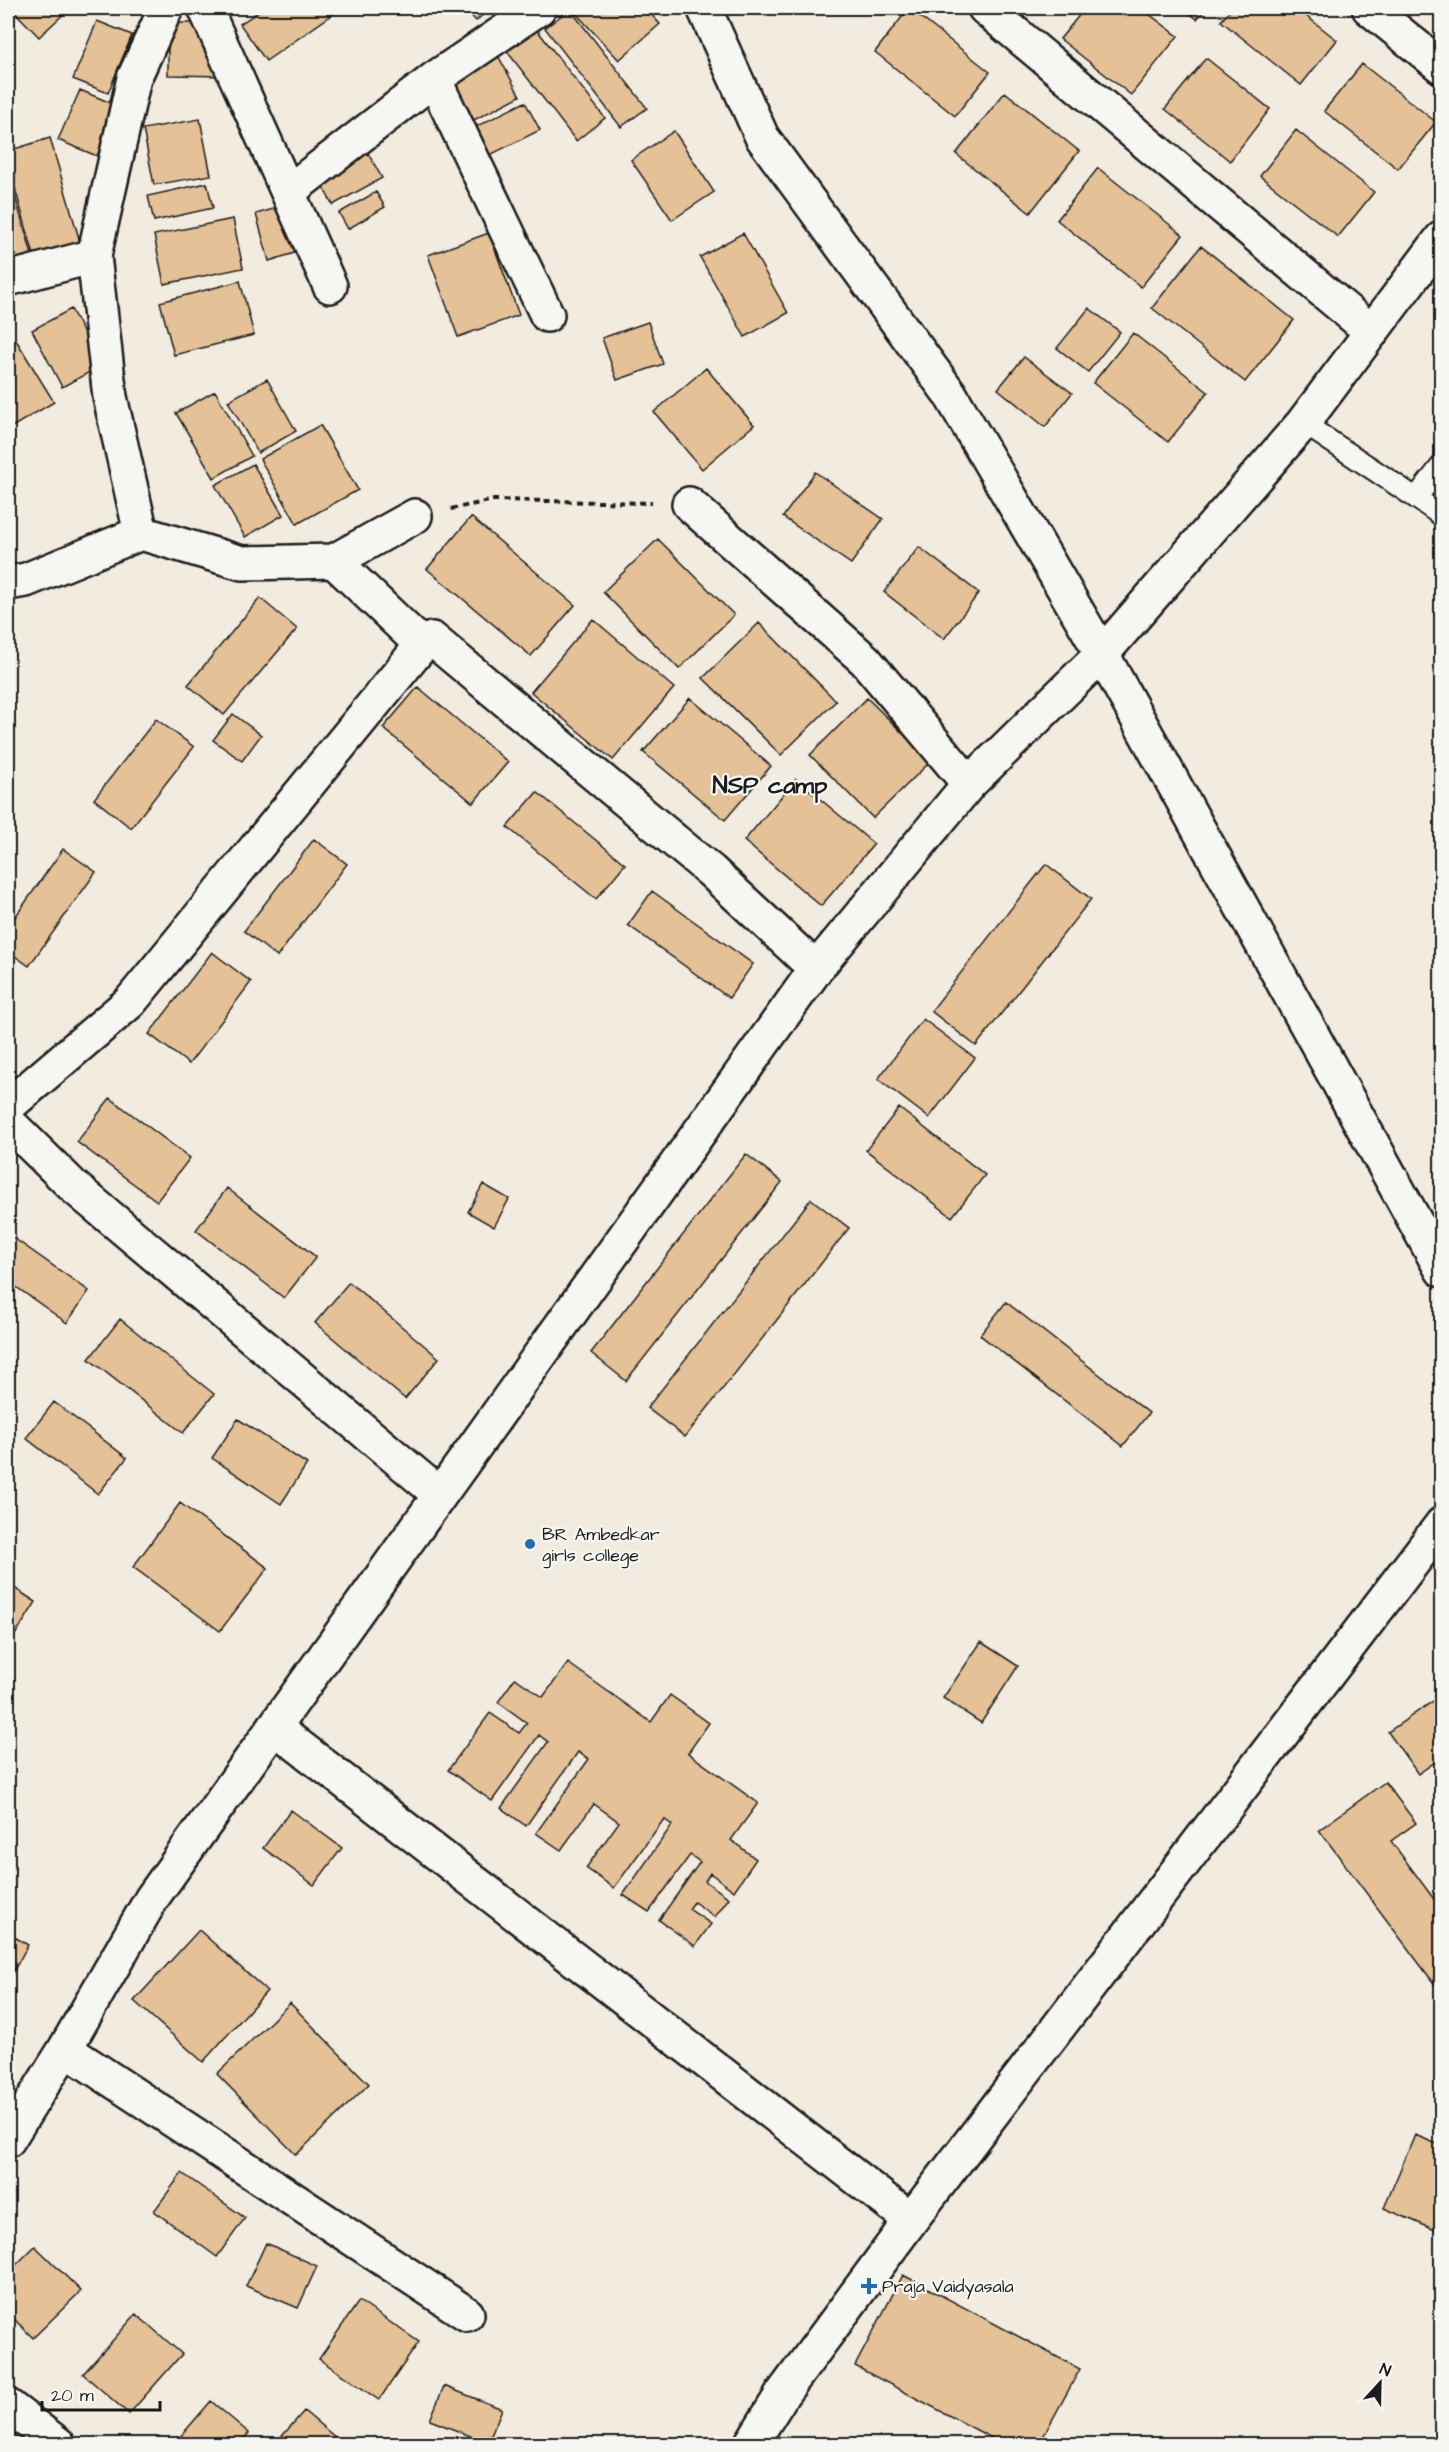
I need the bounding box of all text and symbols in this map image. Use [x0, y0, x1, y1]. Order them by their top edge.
district label: NSP camp [713, 769, 828, 803]
place label: BR Ambedkar girls college [542, 1522, 660, 1569]
marker: BR Ambedkar girls college [523, 1537, 537, 1551]
place label: Praja Vaidyasala [882, 2274, 1014, 2300]
marker: Praja Vaidyasala [860, 2277, 878, 2295]
north arrow [1350, 2353, 1410, 2413]
text: N [1376, 2358, 1394, 2382]
scale bar [42, 2374, 160, 2412]
text: 20 m [51, 2383, 94, 2408]

